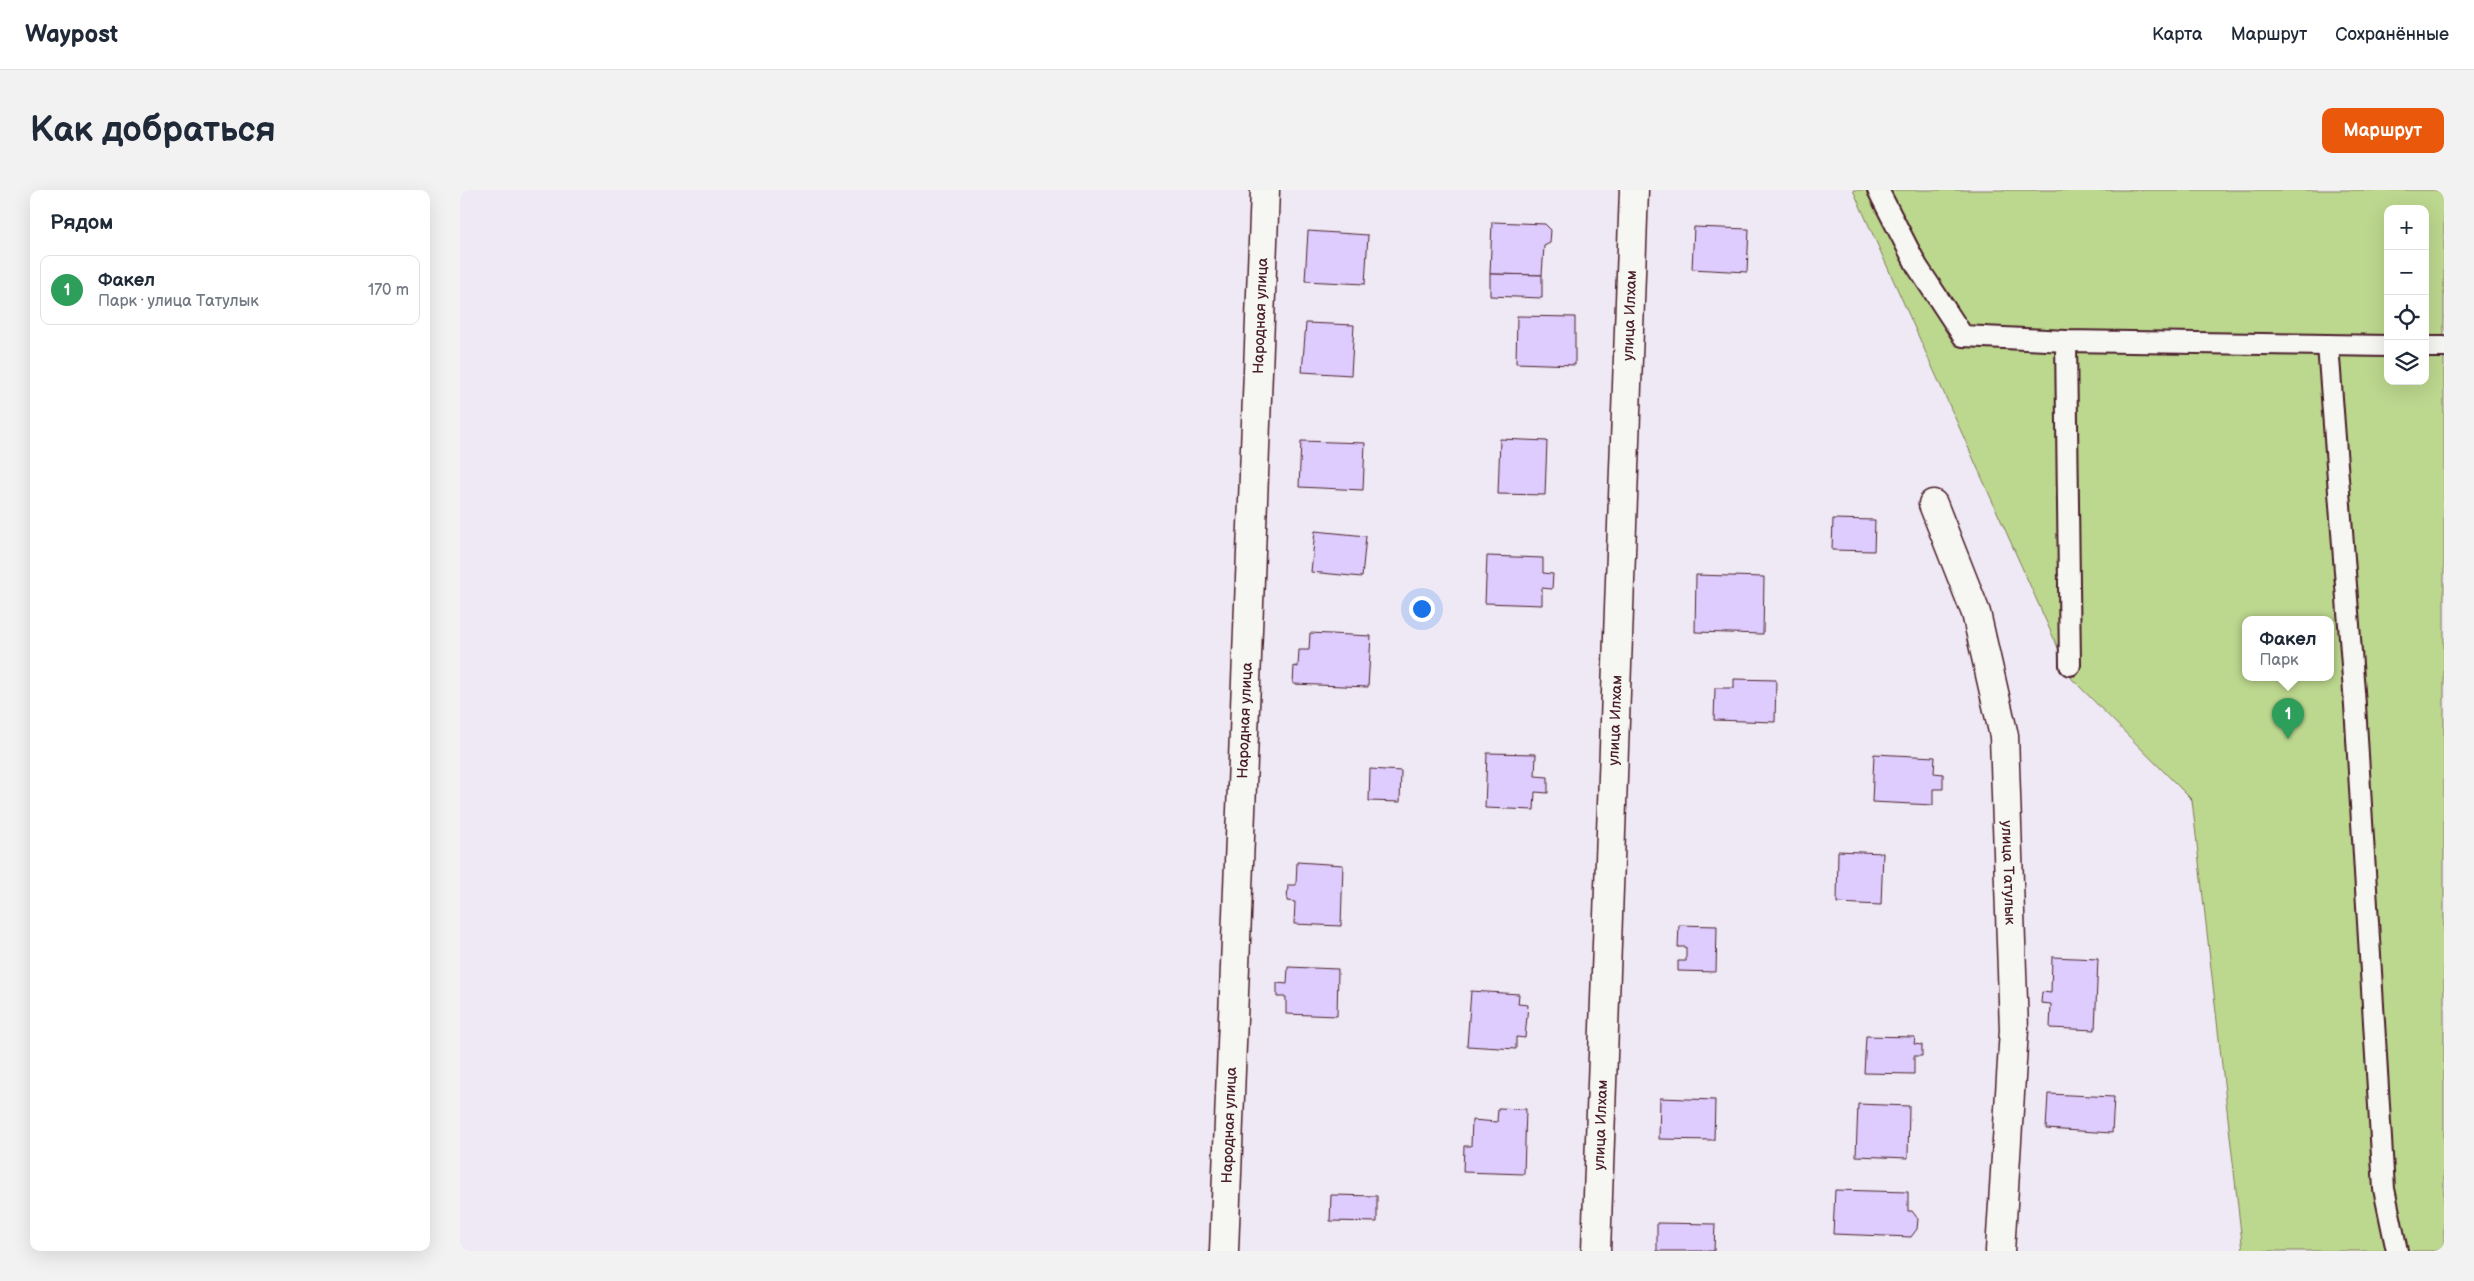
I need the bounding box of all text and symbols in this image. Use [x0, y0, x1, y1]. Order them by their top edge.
text: Waypost [25, 20, 118, 49]
text: Карта [2152, 24, 2203, 45]
text: Маршрут [2231, 24, 2307, 45]
text: Сохранённые [2335, 24, 2449, 45]
button: Маршрут [2322, 108, 2444, 153]
text: Как добраться [30, 109, 276, 152]
map controls [2384, 205, 2429, 385]
button: + [2384, 205, 2429, 250]
text: Рядом [50, 210, 113, 235]
button: − [2384, 250, 2429, 295]
street label: Народная улица [1248, 257, 1272, 374]
text: Факел [98, 269, 155, 292]
street label: улица Илхам [1618, 270, 1641, 361]
text: 1 [64, 281, 70, 300]
text: 170 m [368, 281, 409, 300]
text: Парк · улица Татулык [98, 292, 259, 311]
button: locate [2384, 295, 2429, 340]
button: layers [2384, 340, 2429, 385]
your location [1409, 596, 1435, 622]
popup [2242, 616, 2334, 681]
text: Факел [2260, 628, 2316, 651]
text: Парк [2260, 651, 2299, 670]
street label: Народная улица [1233, 662, 1256, 779]
street label: улица Илхам [1604, 675, 1626, 766]
pin: 1 [2272, 698, 2304, 739]
street label: улица Татулык [1997, 820, 2020, 925]
street label: Народная улица [1217, 1066, 1241, 1184]
street label: улица Илхам [1589, 1079, 1612, 1171]

